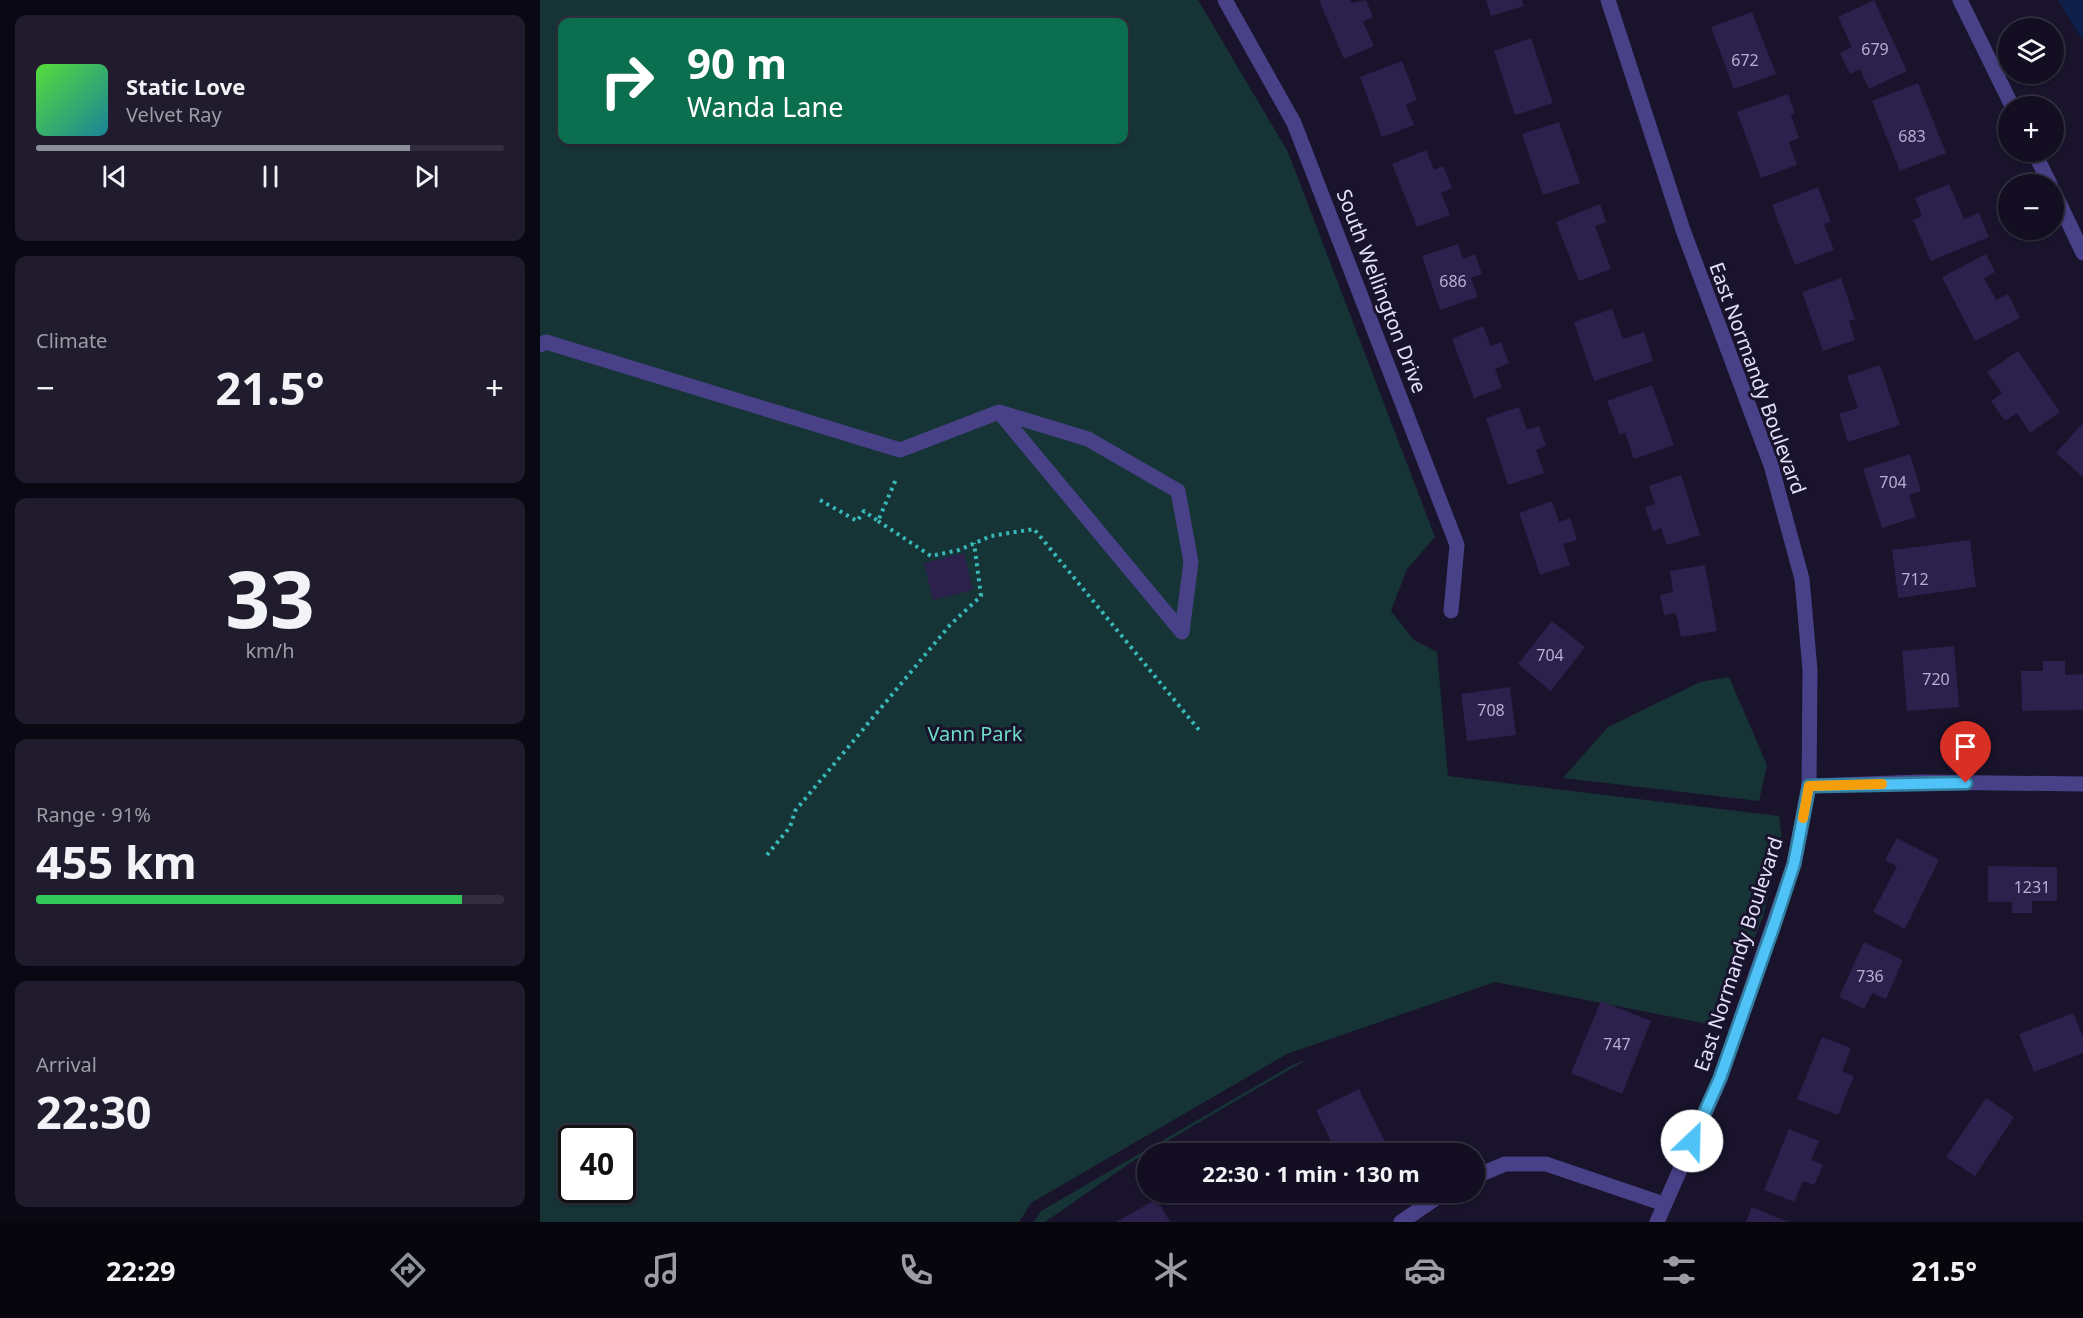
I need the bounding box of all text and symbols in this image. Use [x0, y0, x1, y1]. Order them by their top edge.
map controls [1998, 18, 2064, 240]
button: layers [1998, 18, 2064, 84]
text: 90 m [687, 34, 787, 91]
house number: 679 [1861, 38, 1889, 60]
icon: right [588, 42, 666, 120]
house number: 672 [1731, 49, 1759, 71]
text: Static Love [126, 71, 245, 101]
text: Wanda Lane [687, 88, 843, 125]
button: + [1998, 96, 2064, 162]
text: Velvet Ray [126, 101, 222, 128]
house number: 683 [1898, 125, 1926, 147]
icon: previous [98, 160, 131, 193]
icon: pause [254, 160, 287, 193]
icon: next [410, 160, 443, 193]
button: − [1998, 174, 2064, 240]
street label: South Wellington Drive [1331, 185, 1433, 397]
street label: East Normandy Boulevard [1703, 258, 1813, 498]
house number: 686 [1439, 270, 1467, 292]
text: Climate [36, 327, 107, 354]
text: 21.5° [216, 357, 324, 418]
text: − [36, 365, 55, 410]
text: + [485, 365, 504, 410]
house number: 704 [1879, 471, 1907, 493]
text: 33 [225, 545, 315, 651]
house number: 712 [1901, 568, 1929, 590]
text: km/h [245, 637, 295, 664]
house number: 704 [1536, 644, 1564, 666]
house number: 720 [1922, 668, 1950, 690]
house number: 708 [1477, 699, 1505, 721]
park label: Vann Park [928, 720, 1023, 747]
pin [1940, 721, 1991, 783]
icon: arrive [1949, 730, 1982, 763]
text: Range · 91% [36, 801, 151, 828]
text: 455 km [36, 831, 197, 892]
street label: East Normandy Boulevard [1687, 833, 1789, 1075]
house number: 1231 [2014, 876, 2050, 898]
house number: 736 [1856, 965, 1884, 987]
house number: 747 [1603, 1033, 1631, 1055]
text: Arrival [36, 1051, 97, 1078]
text: 22:30 [36, 1081, 152, 1142]
position arrow [1660, 1109, 1724, 1173]
speed limit sign: 40 [558, 1125, 636, 1203]
text: 22:30 · 1 min · 130 m [1202, 1158, 1420, 1188]
icon: directions [387, 1249, 429, 1291]
icon: music [641, 1249, 683, 1291]
icon: phone [895, 1249, 937, 1291]
icon: climate [1150, 1249, 1192, 1291]
icon: car [1404, 1249, 1446, 1291]
icon: filters [1658, 1249, 1700, 1291]
text: 22:29 [106, 1252, 175, 1289]
text: 21.5° [1912, 1252, 1977, 1289]

